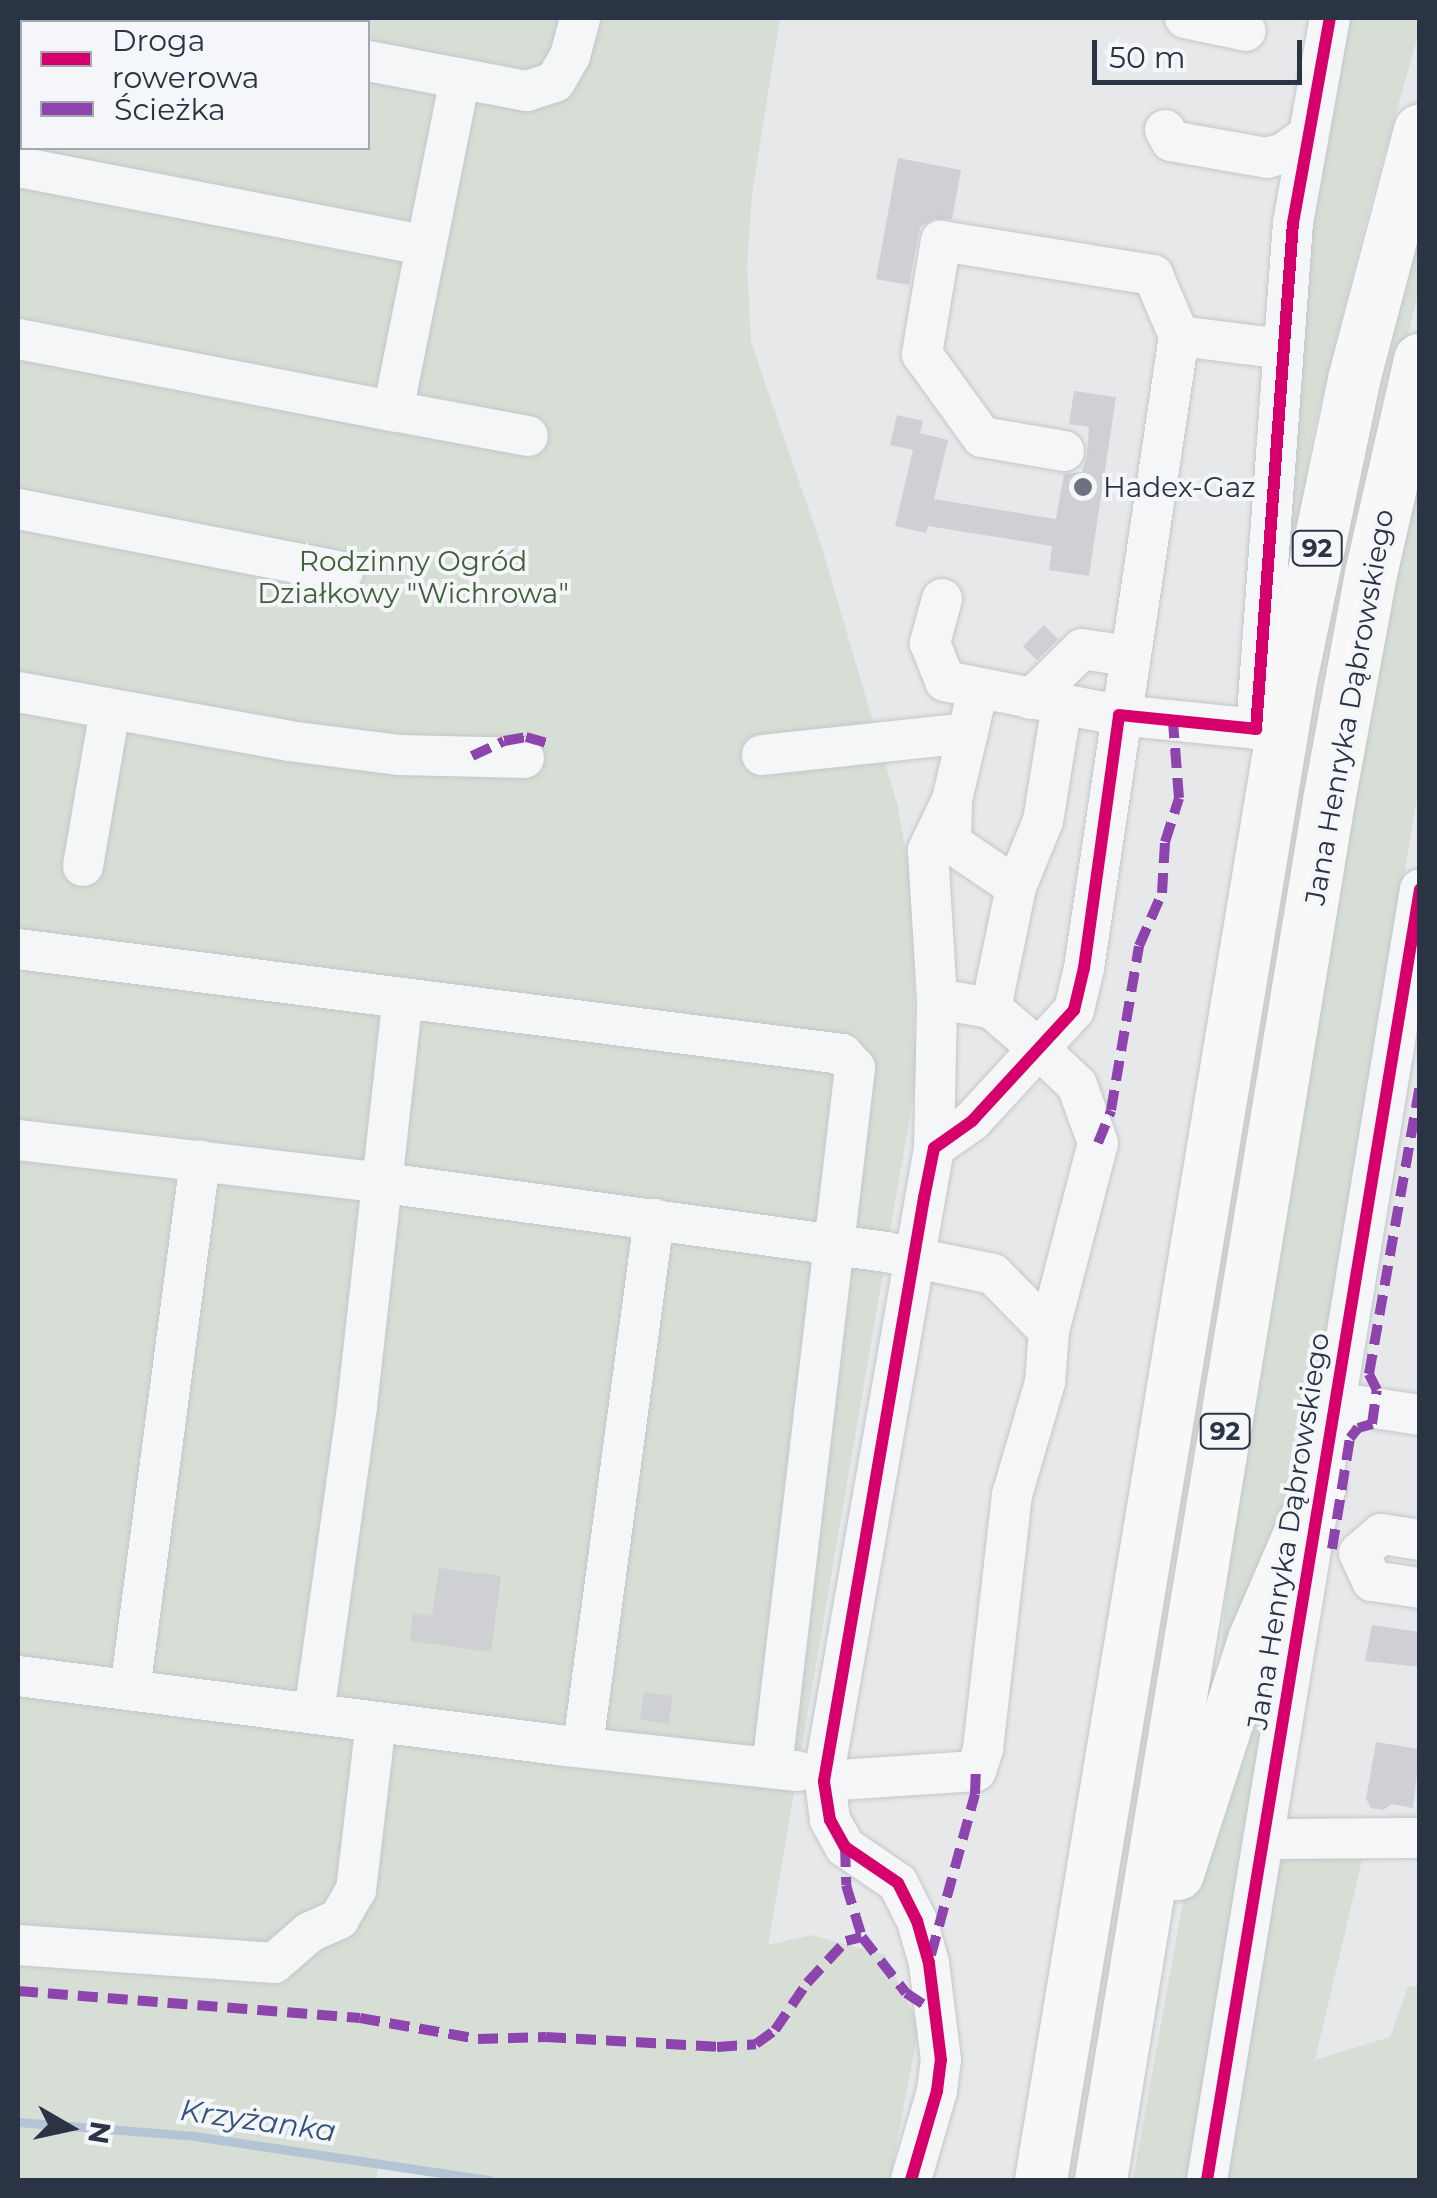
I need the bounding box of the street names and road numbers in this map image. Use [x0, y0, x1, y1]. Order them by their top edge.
street label: Jana Henryka Dąbrowskiego [1298, 507, 1400, 907]
road number: 92 [1290, 528, 1344, 568]
street label: Jana Henryka Dąbrowskiego [1240, 1330, 1336, 1732]
road number: 92 [1198, 1411, 1252, 1451]

